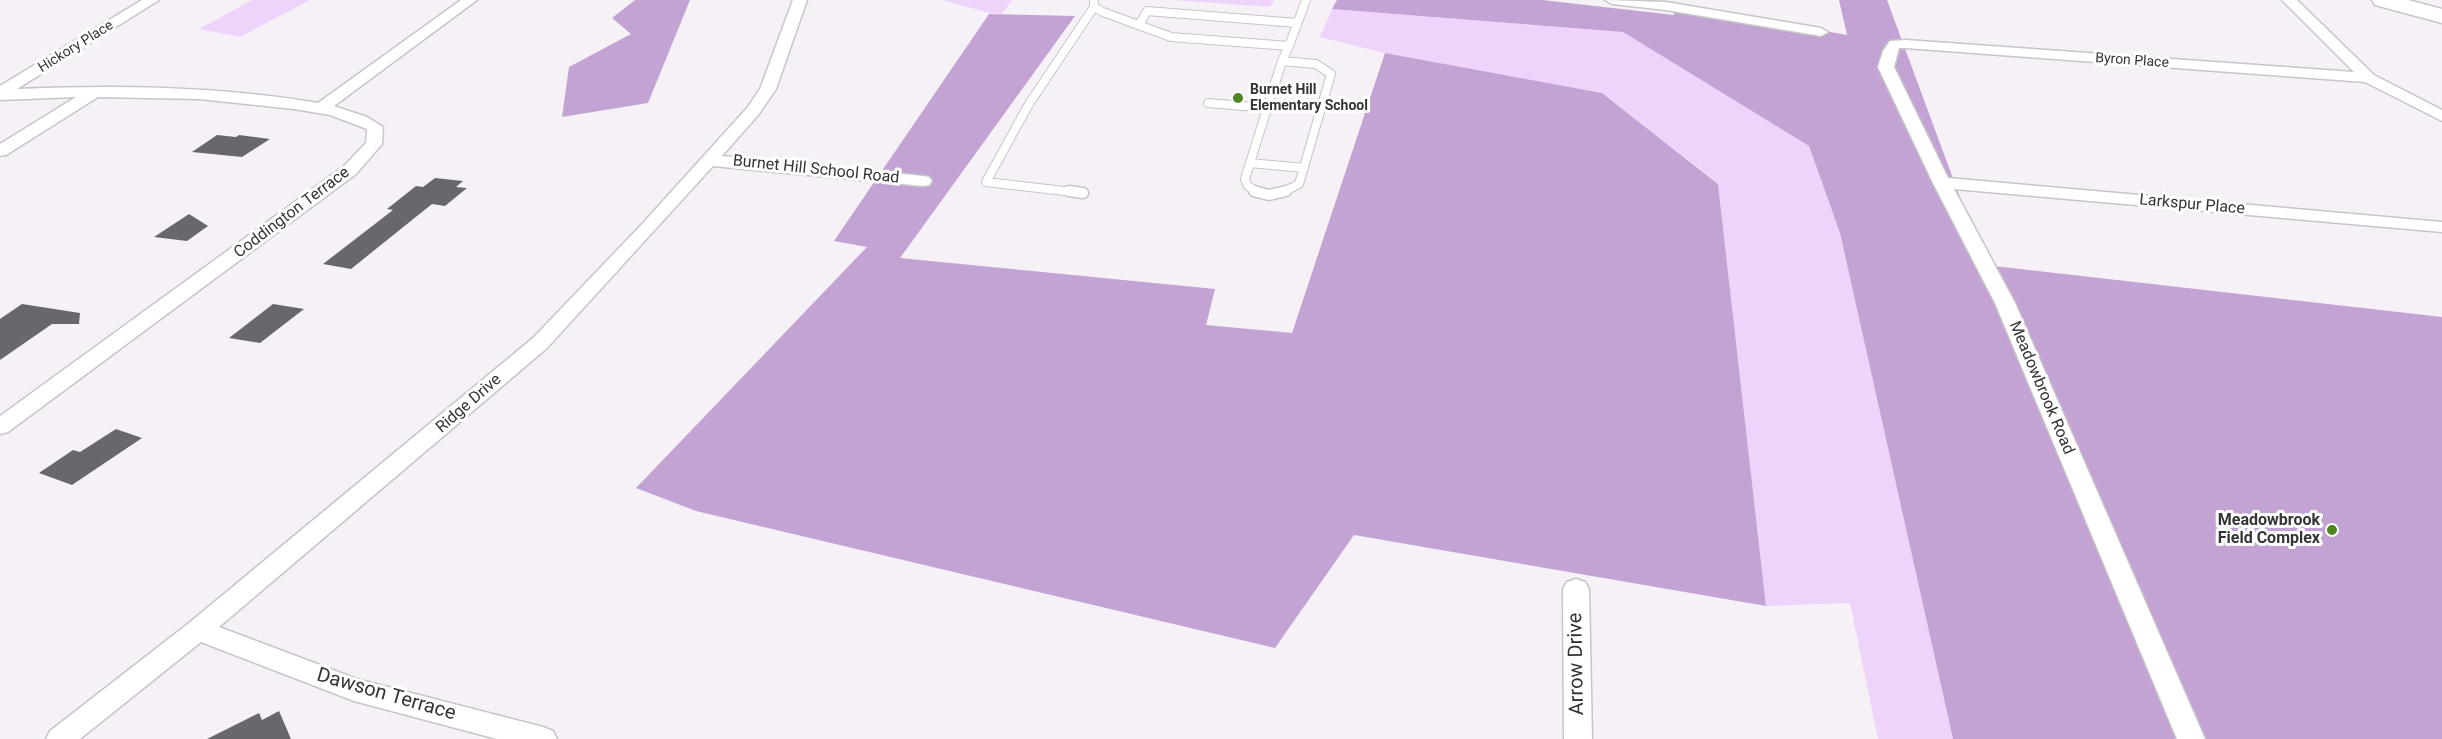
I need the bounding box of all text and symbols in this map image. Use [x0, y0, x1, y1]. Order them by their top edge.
street label: Hickory Place [35, 17, 117, 77]
street label: Byron Place [2095, 50, 2169, 72]
place label: Burnet Hill Elementary School [1250, 82, 1368, 114]
marker: Burnet Hill Elementary School [1231, 91, 1245, 105]
street label: Burnet Hill School Road [732, 152, 900, 188]
street label: Coddington Terrace [230, 163, 354, 263]
street label: Larkspur Place [2138, 191, 2246, 219]
street label: Meadowbrook Road [2004, 319, 2078, 457]
street label: Ridge Drive [432, 370, 506, 438]
place label: Meadowbrook Field Complex [2218, 511, 2320, 549]
marker: Meadowbrook Field Complex [2325, 523, 2339, 537]
street label: Arrow Drive [1564, 612, 1590, 716]
street label: Dawson Terrace [314, 664, 458, 726]

